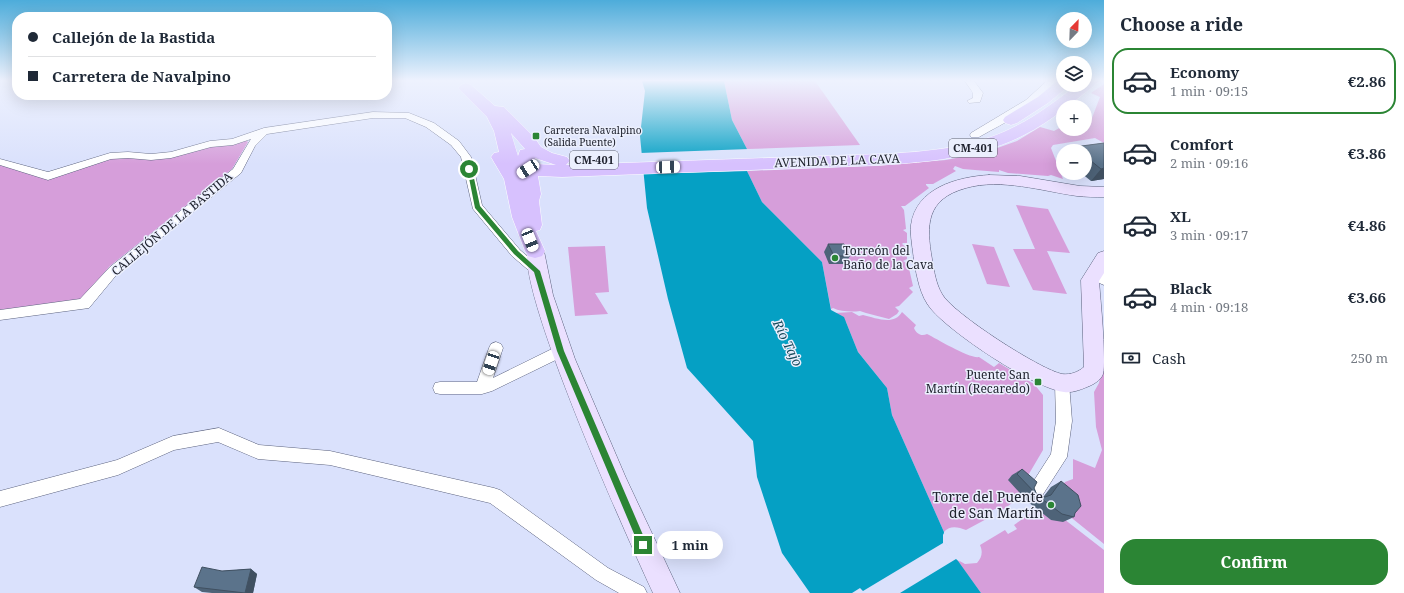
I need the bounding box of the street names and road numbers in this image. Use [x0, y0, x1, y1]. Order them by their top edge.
road number: CM-401 [949, 139, 997, 157]
street label: AVENIDA DE LA CAVA [774, 150, 901, 171]
road number: CM-401 [570, 151, 618, 169]
street label: CALLEJÓN DE LA BASTIDA [108, 168, 236, 279]

